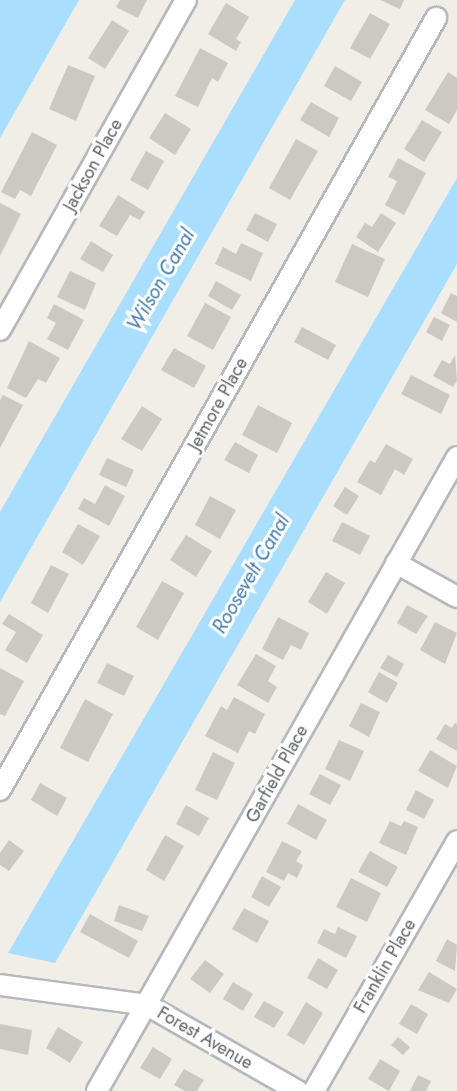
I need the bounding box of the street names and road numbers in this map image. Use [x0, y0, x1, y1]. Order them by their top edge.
street label: Jackson Place [59, 115, 127, 215]
street label: Jetmore Place [184, 354, 252, 454]
street label: Garfield Place [241, 721, 313, 827]
street label: Franklin Place [349, 915, 421, 1017]
street label: Forest Avenue [153, 1002, 257, 1074]

